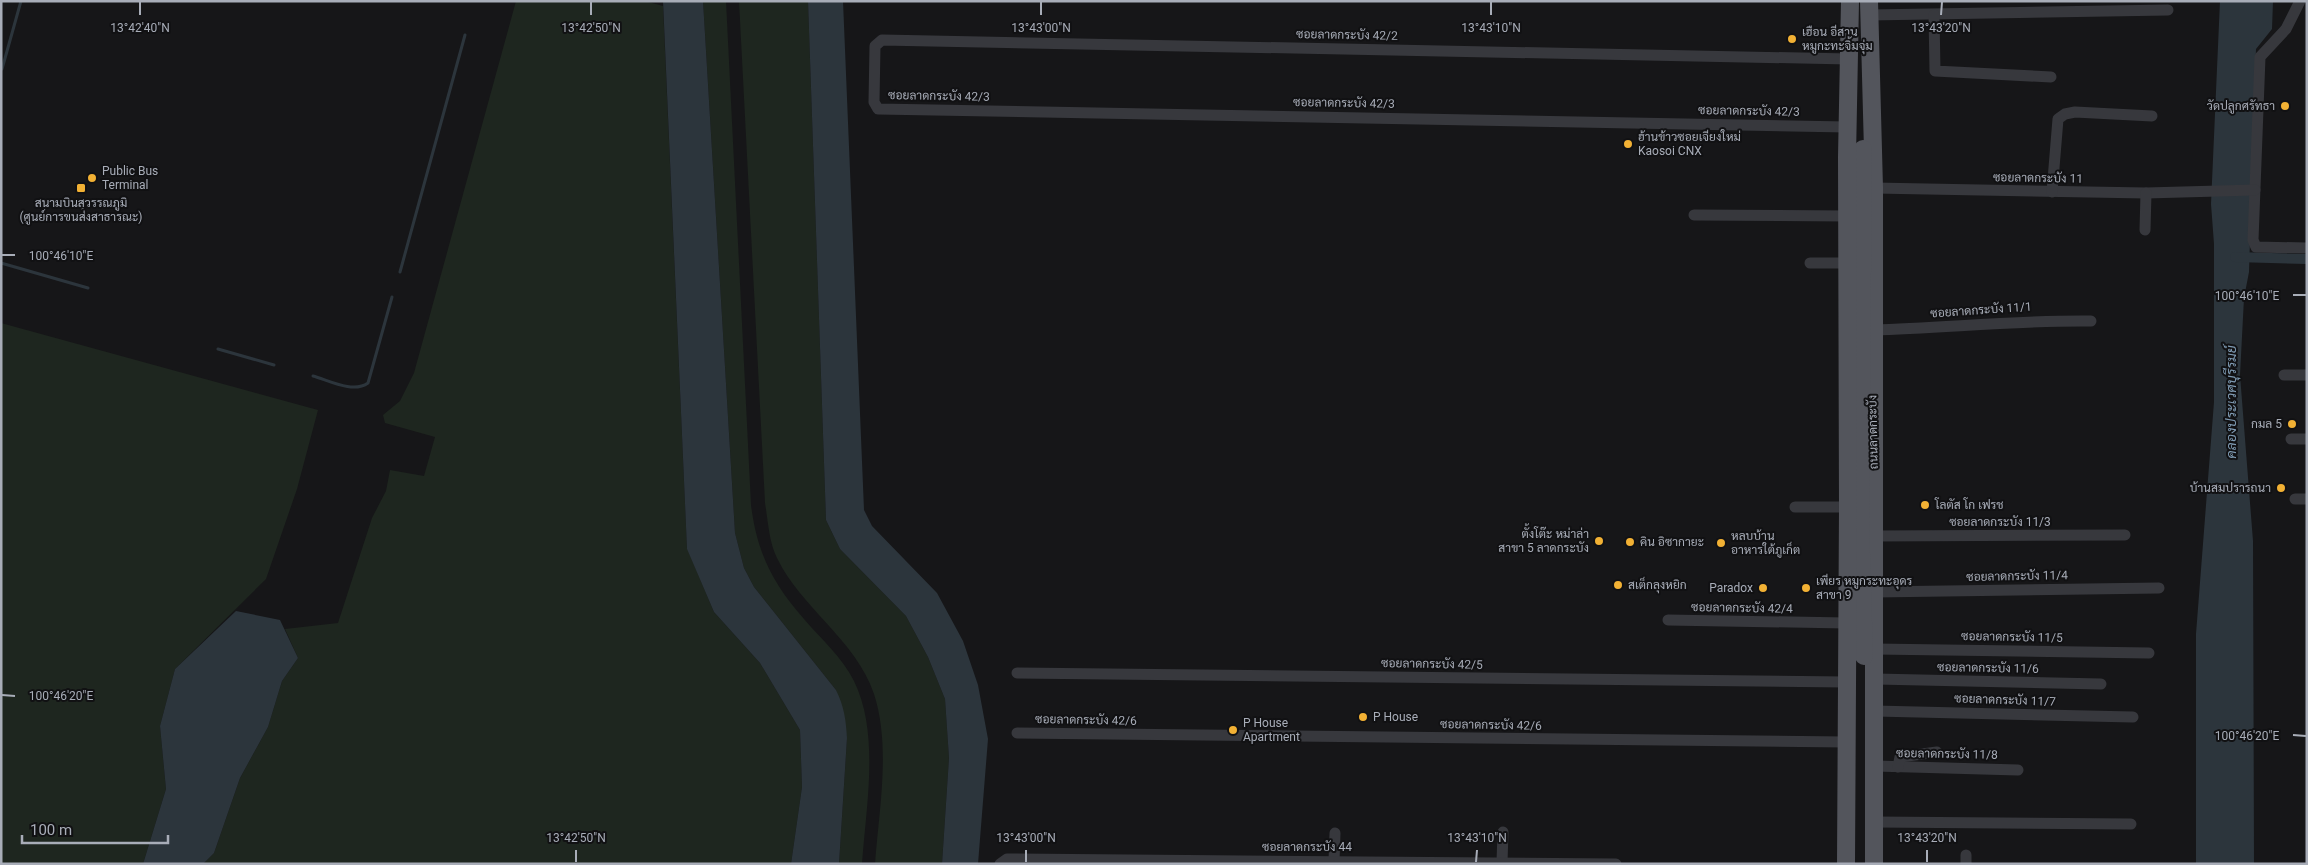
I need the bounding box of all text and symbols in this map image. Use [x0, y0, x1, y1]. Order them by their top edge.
text: 13°42'40"N [110, 21, 170, 35]
text: 13°42'50"N [561, 21, 621, 35]
text: 13°43'00"N [1011, 21, 1071, 35]
text: 13°43'10"N [1461, 21, 1521, 35]
text: 13°43'20"N [1911, 21, 1971, 35]
place label: เฮือน อีสาน หมูกะทะจิ้มจุ่ม [1802, 24, 1873, 55]
street label: ซอยลาดกระบัง 42/2 [1296, 27, 1398, 43]
marker: เฮือน อีสาน หมูกะทะจิ้มจุ่ม [1786, 33, 1798, 45]
street label: ซอยลาดกระบัง 42/3 [888, 88, 990, 104]
street label: ซอยลาดกระบัง 42/3 [1293, 95, 1395, 111]
place label: วัดปลูกศรัทธา [2207, 99, 2275, 114]
marker: วัดปลูกศรัทธา [2279, 100, 2291, 112]
street label: ซอยลาดกระบัง 42/3 [1698, 103, 1800, 119]
place label: ฮ้านข้าวซอยเจียงใหม่ Kaosoi CNX [1638, 129, 1741, 158]
marker: ฮ้านข้าวซอยเจียงใหม่ Kaosoi CNX [1622, 138, 1634, 150]
place label: Public Bus Terminal [102, 164, 158, 192]
street label: ซอยลาดกระบัง 11 [1993, 170, 2083, 186]
marker: Public Bus Terminal [86, 172, 98, 184]
marker: สนามบินสุวรรณภูมิ (ศูนย์การขนส่งสาธารณะ) [75, 182, 87, 194]
place label: สนามบินสุวรรณภูมิ (ศูนย์การขนส่งสาธารณะ) [19, 196, 143, 225]
text: 100°46'10"E [29, 249, 93, 263]
text: 100°46'10"E [2215, 289, 2279, 303]
street label: ซอยลาดกระบัง 11/1 [1930, 299, 2032, 321]
water label: คลองประเวศบุรีรมย์ [2222, 343, 2241, 459]
street label: ถนนลาดกระบัง [1865, 395, 1881, 469]
place label: กมล 5 [2251, 417, 2282, 431]
marker: กมล 5 [2286, 418, 2298, 430]
place label: บ้านสมปรารถนา [2190, 481, 2271, 495]
marker: บ้านสมปรารถนา [2275, 482, 2287, 494]
place label: โลตัส โก เฟรช [1934, 497, 2004, 512]
marker: โลตัส โก เฟรช [1919, 499, 1931, 511]
street label: ซอยลาดกระบัง 11/3 [1949, 515, 2051, 529]
place label: ตั้งโต๊ะ หม่าล่า สาขา 5 ลาดกระบัง [1498, 523, 1589, 555]
place label: หลบบ้าน อาหารใต้ภูเก็ต [1731, 529, 1800, 558]
marker: ตั้งโต๊ะ หม่าล่า สาขา 5 ลาดกระบัง [1593, 535, 1605, 547]
place label: คิน อิซากายะ [1640, 535, 1704, 549]
marker: คิน อิซากายะ [1624, 536, 1636, 548]
marker: หลบบ้าน อาหารใต้ภูเก็ต [1715, 537, 1727, 549]
street label: ซอยลาดกระบัง 11/4 [1966, 568, 2068, 584]
place label: เพียร หมูกระทะอุดร สาขา 9 [1816, 573, 1913, 602]
place label: สเต็กลุงหยิก [1628, 576, 1687, 594]
marker: สเต็กลุงหยิก [1612, 579, 1624, 591]
place label: Paradox [1709, 581, 1753, 595]
marker: Paradox [1757, 582, 1769, 594]
marker: เพียร หมูกระทะอุดร สาขา 9 [1800, 582, 1812, 594]
street label: ซอยลาดกระบัง 42/4 [1691, 600, 1793, 616]
street label: ซอยลาดกระบัง 11/5 [1961, 629, 2063, 645]
street label: ซอยลาดกระบัง 42/5 [1381, 656, 1483, 672]
street label: ซอยลาดกระบัง 11/6 [1937, 660, 2039, 676]
text: 100°46'20"E [29, 689, 93, 703]
street label: ซอยลาดกระบัง 11/7 [1954, 691, 2056, 709]
place label: P House [1373, 710, 1418, 724]
marker: P House [1357, 711, 1369, 723]
street label: ซอยลาดกระบัง 42/6 [1035, 712, 1137, 728]
place label: P House Apartment [1243, 716, 1300, 744]
street label: ซอยลาดกระบัง 42/6 [1440, 717, 1542, 733]
marker: P House Apartment [1227, 724, 1239, 736]
text: 100°46'20"E [2215, 729, 2279, 743]
street label: ซอยลาดกระบัง 11/8 [1896, 746, 1998, 762]
scale bar [22, 812, 169, 844]
text: 100 m [30, 821, 72, 839]
text: 13°42'50"N [546, 831, 606, 845]
text: 13°43'00"N [996, 831, 1056, 845]
text: 13°43'10"N [1447, 831, 1507, 845]
text: 13°43'20"N [1897, 831, 1957, 845]
street label: ซอยลาดกระบัง 44 [1262, 840, 1352, 854]

